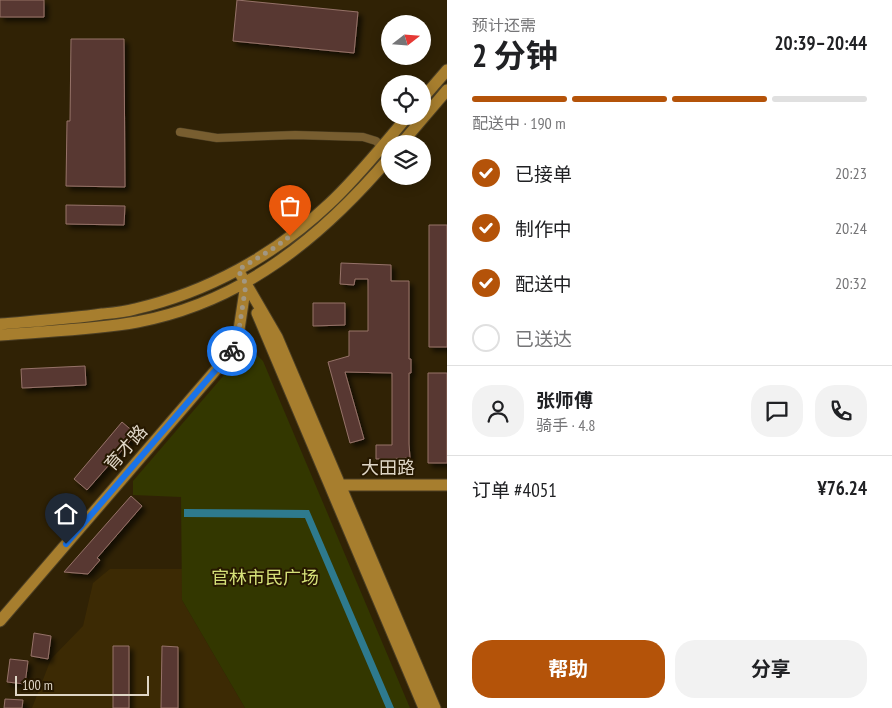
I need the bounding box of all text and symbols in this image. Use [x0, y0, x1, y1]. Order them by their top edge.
north arrow [381, 15, 431, 65]
map controls [381, 15, 431, 185]
text: 预计还需 [472, 15, 536, 35]
text: 20:39–20:44 [774, 31, 867, 55]
text: 2 分钟 [472, 34, 558, 76]
button: locate [381, 75, 431, 125]
text: 配送中 · 190 m [472, 113, 566, 133]
button: layers [381, 135, 431, 185]
icon: check [472, 159, 500, 187]
text: 已接单 [515, 162, 572, 186]
text: 20:23 [835, 163, 867, 183]
pin [269, 185, 311, 236]
icon: bag [276, 192, 304, 220]
icon: check [472, 214, 500, 242]
text: 制作中 [515, 217, 572, 241]
text: 20:24 [835, 218, 867, 238]
icon: check [472, 269, 500, 297]
text: 配送中 [515, 272, 572, 296]
text: 20:32 [835, 273, 867, 293]
courier [207, 326, 257, 376]
text: 已送达 [515, 327, 572, 351]
icon: bike [218, 337, 246, 365]
button: person [472, 385, 524, 437]
button: chat [751, 385, 803, 437]
button: phone [815, 385, 867, 437]
text: 张师傅 [536, 388, 593, 412]
text: 骑手 · 4.8 [536, 415, 595, 435]
street label: 育才路 [99, 420, 152, 476]
street label: 大田路 [361, 456, 415, 479]
text: ¥76.24 [818, 476, 867, 500]
text: 订单 #4051 [472, 478, 557, 502]
pin [45, 493, 87, 544]
icon: home [52, 500, 80, 528]
park label: 官林市民广场 [211, 566, 319, 589]
button: 帮助 [472, 640, 665, 698]
button: 分享 [675, 640, 867, 698]
scale bar [15, 673, 149, 696]
text: 100 m [22, 676, 53, 694]

